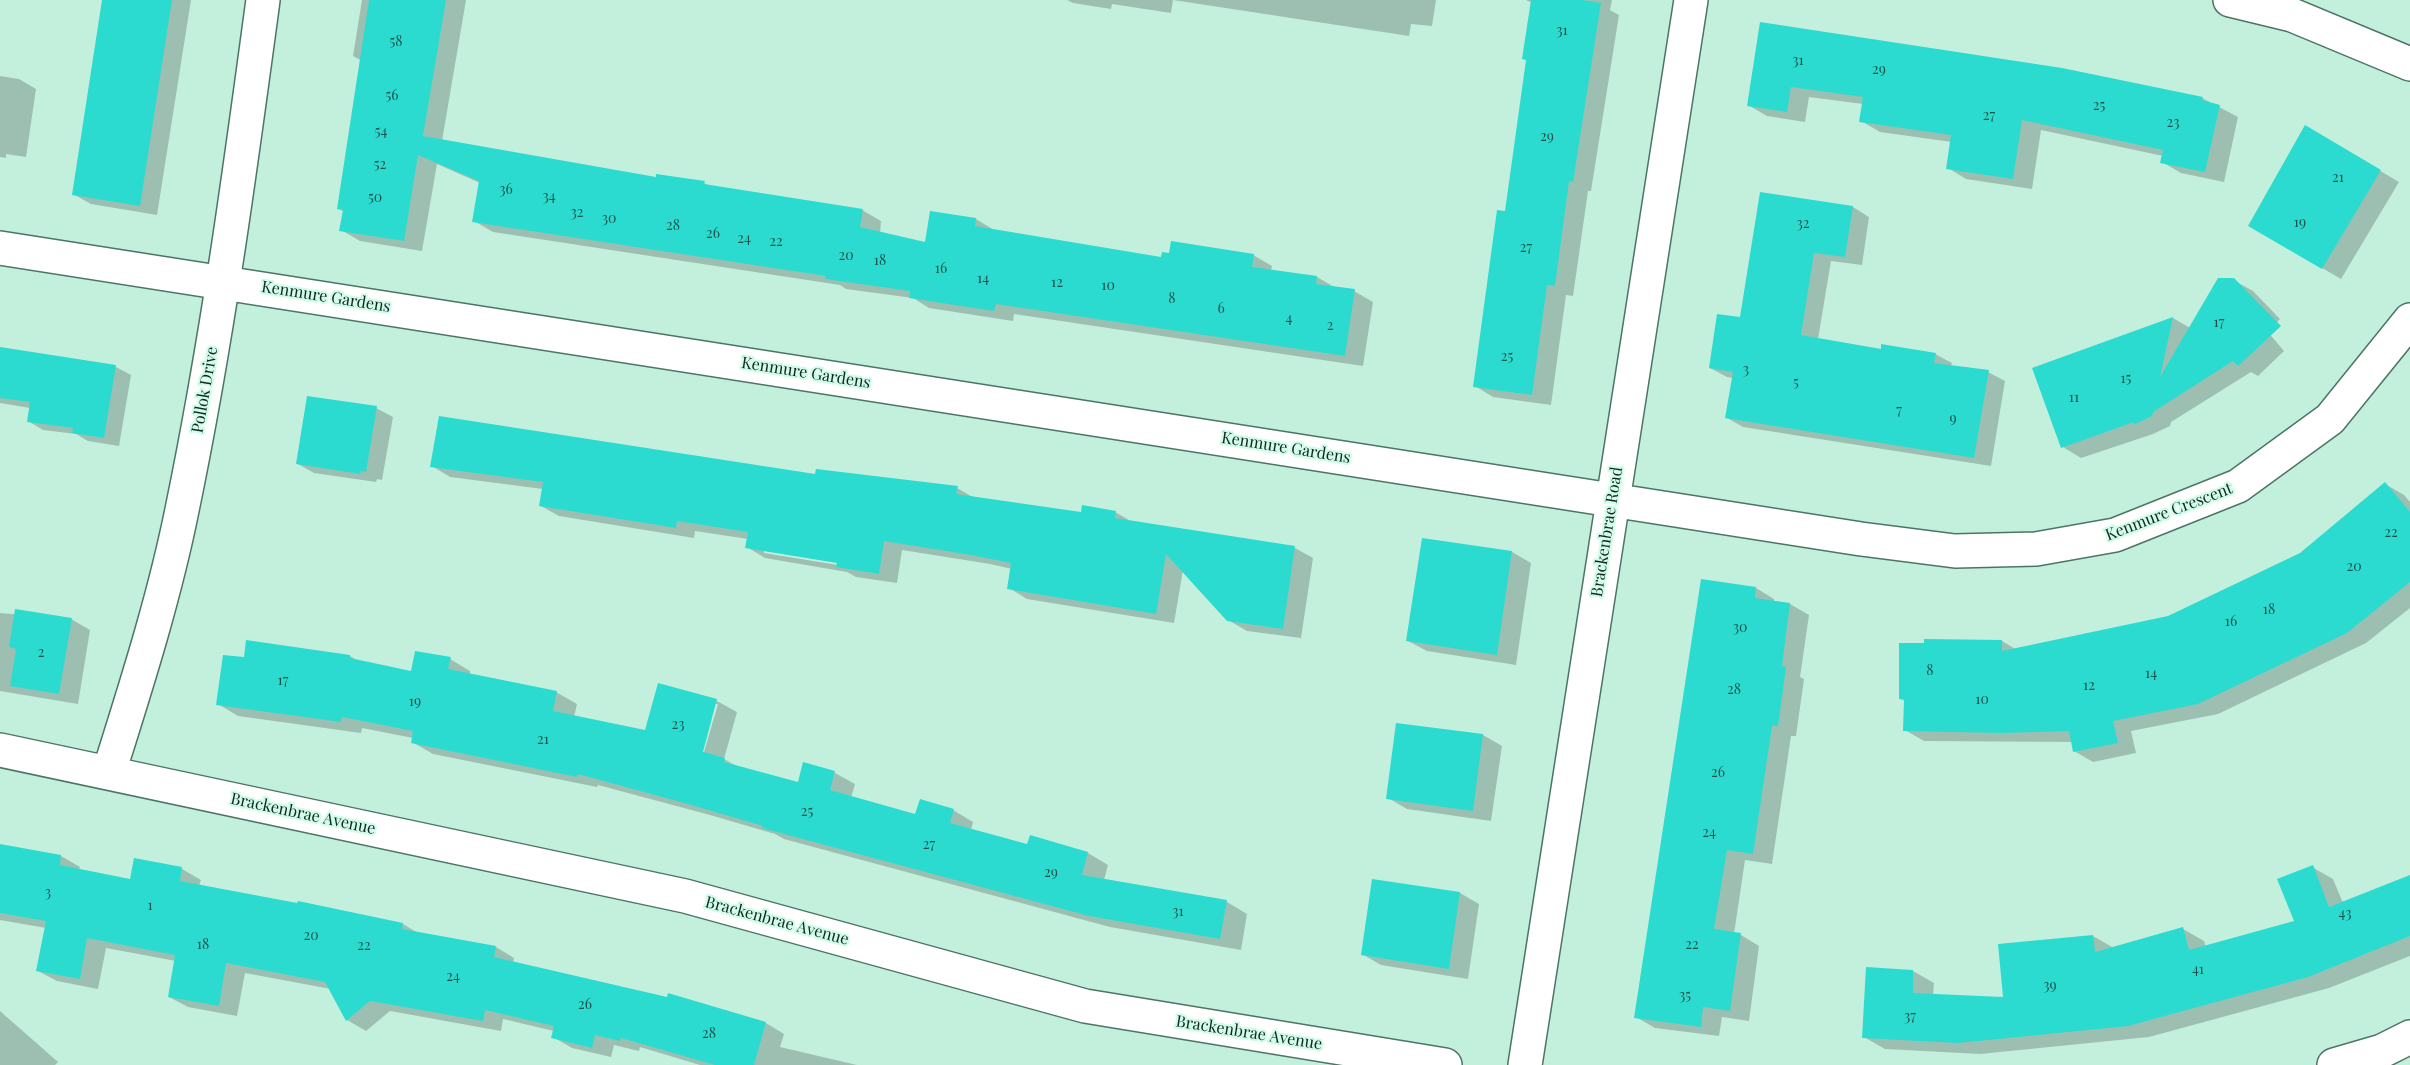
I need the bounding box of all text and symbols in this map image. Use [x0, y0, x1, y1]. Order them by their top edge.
house number: 31 [1556, 23, 1568, 39]
house number: 58 [389, 34, 403, 50]
house number: 31 [1792, 53, 1804, 69]
house number: 29 [1872, 62, 1886, 78]
house number: 56 [385, 88, 399, 104]
house number: 25 [2093, 98, 2105, 114]
house number: 27 [1983, 108, 1995, 124]
house number: 23 [2166, 115, 2180, 131]
house number: 54 [375, 124, 387, 140]
house number: 29 [1540, 129, 1554, 145]
house number: 52 [374, 157, 386, 173]
house number: 21 [2332, 170, 2344, 186]
house number: 36 [499, 182, 513, 198]
house number: 34 [542, 189, 556, 205]
house number: 50 [368, 190, 382, 206]
house number: 32 [570, 205, 584, 221]
house number: 30 [602, 211, 616, 227]
house number: 19 [2294, 215, 2306, 231]
house number: 32 [1796, 216, 1810, 232]
house number: 28 [666, 218, 680, 234]
house number: 26 [706, 226, 720, 242]
house number: 24 [737, 231, 751, 247]
house number: 22 [769, 234, 783, 250]
house number: 27 [1520, 240, 1532, 256]
house number: 20 [838, 248, 854, 264]
house number: 18 [874, 253, 886, 269]
house number: 16 [935, 261, 947, 277]
house number: 14 [977, 271, 989, 287]
house number: 12 [1051, 275, 1063, 291]
street label: Kenmure Gardens [260, 277, 392, 317]
house number: 10 [1101, 278, 1115, 294]
house number: 8 [1168, 291, 1176, 307]
house number: 6 [1217, 301, 1225, 317]
house number: 4 [1286, 311, 1292, 327]
house number: 17 [2214, 315, 2224, 331]
house number: 2 [1327, 318, 1333, 334]
street label: Pollok Drive [188, 345, 222, 435]
house number: 25 [1501, 349, 1513, 365]
street label: Kenmure Gardens [740, 353, 872, 393]
house number: 3 [1743, 362, 1749, 378]
house number: 15 [2121, 371, 2131, 387]
house number: 5 [1793, 375, 1799, 391]
house number: 11 [2069, 390, 2079, 406]
house number: 7 [1896, 403, 1902, 419]
house number: 9 [1949, 411, 1957, 427]
street label: Kenmure Gardens [1220, 428, 1352, 468]
street label: Brackenbrae Road [1587, 466, 1627, 598]
street label: Kenmure Crescent [2103, 479, 2235, 545]
house number: 22 [2384, 525, 2398, 541]
house number: 20 [2346, 559, 2362, 575]
house number: 18 [2263, 602, 2275, 618]
house number: 16 [2225, 614, 2237, 630]
house number: 30 [1733, 620, 1747, 636]
house number: 2 [38, 645, 44, 661]
house number: 8 [1926, 663, 1934, 679]
house number: 14 [2145, 666, 2157, 682]
house number: 17 [278, 673, 288, 689]
house number: 12 [2083, 678, 2095, 694]
house number: 28 [1727, 682, 1741, 698]
house number: 10 [1975, 692, 1989, 708]
house number: 19 [409, 694, 421, 710]
house number: 23 [671, 717, 685, 733]
house number: 21 [537, 732, 549, 748]
house number: 26 [1711, 765, 1725, 781]
street label: Brackenbrae Avenue [229, 789, 377, 839]
house number: 25 [801, 804, 813, 820]
house number: 24 [1702, 825, 1716, 841]
house number: 27 [923, 837, 935, 853]
house number: 29 [1044, 865, 1058, 881]
house number: 3 [45, 885, 51, 901]
street label: Brackenbrae Avenue [703, 893, 851, 949]
house number: 1 [147, 898, 153, 914]
house number: 31 [1172, 904, 1184, 920]
house number: 43 [2339, 906, 2351, 922]
house number: 20 [303, 928, 319, 944]
house number: 18 [197, 937, 209, 953]
house number: 22 [1685, 937, 1699, 953]
house number: 22 [357, 938, 371, 954]
house number: 41 [2192, 962, 2204, 978]
house number: 24 [446, 969, 460, 985]
house number: 39 [2043, 978, 2057, 994]
house number: 35 [1679, 988, 1691, 1004]
house number: 26 [578, 997, 592, 1013]
house number: 37 [1904, 1009, 1916, 1025]
street label: Brackenbrae Avenue [1175, 1012, 1323, 1054]
house number: 28 [702, 1026, 716, 1042]

